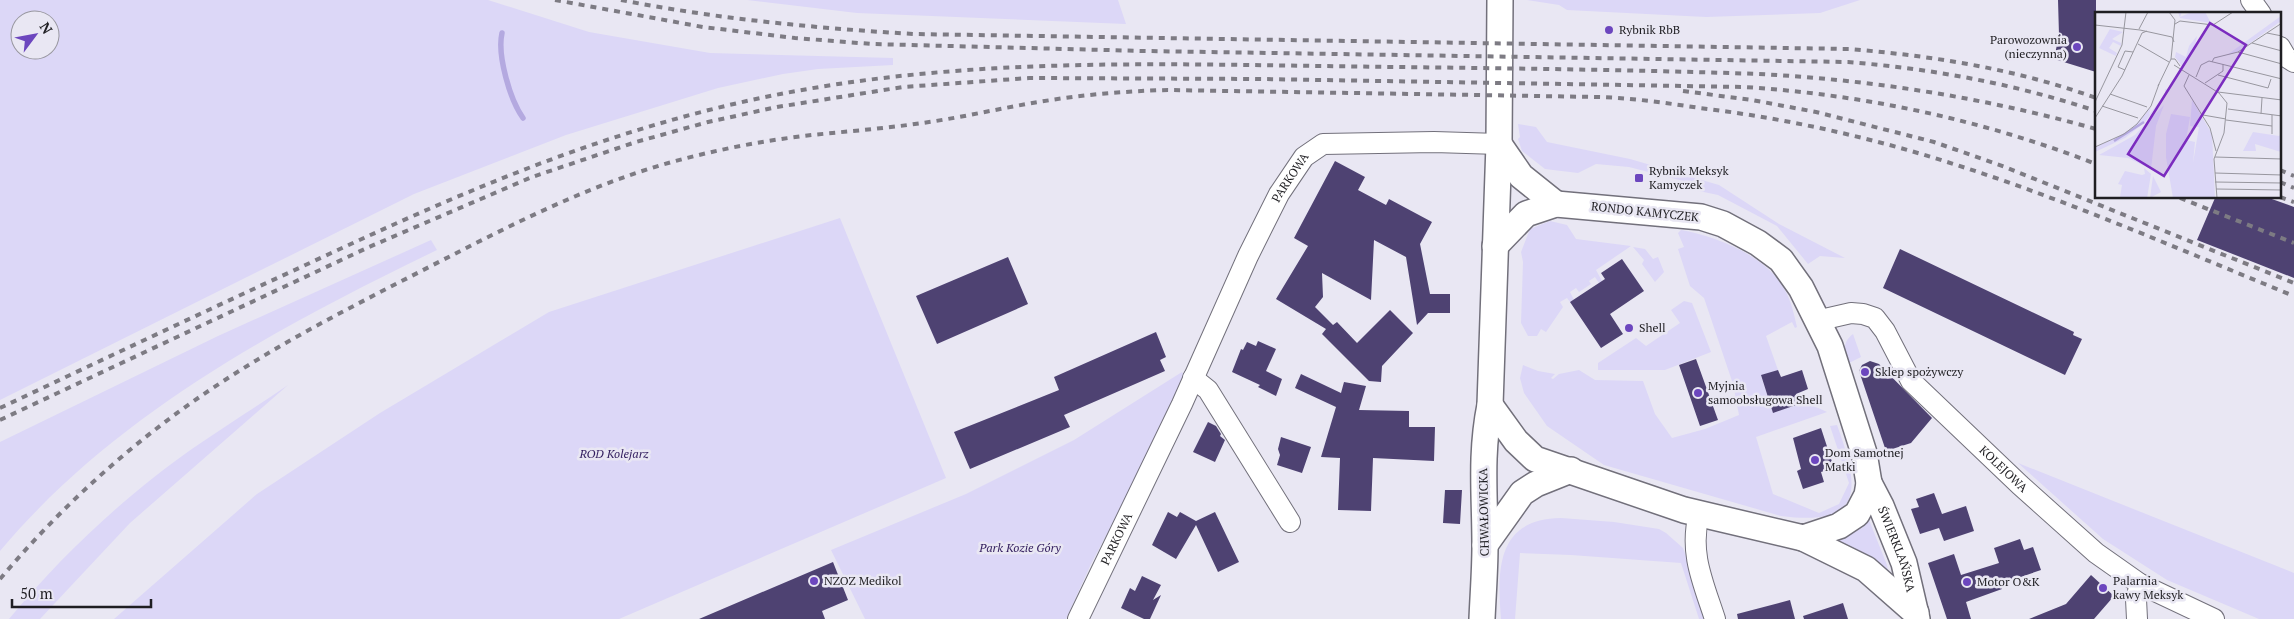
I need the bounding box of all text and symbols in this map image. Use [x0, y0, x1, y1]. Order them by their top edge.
north arrow [10, 10, 60, 60]
inset map [2095, 12, 2282, 199]
text: N [36, 18, 58, 38]
place label: Rybnik RbB [1619, 22, 1680, 37]
marker: Rybnik RbB [1603, 24, 1615, 36]
place label: Parowozownia (nieczynna) [1990, 32, 2067, 61]
marker: Parowozownia (nieczynna) [2071, 41, 2083, 53]
street label: PARKOWA [1268, 149, 1312, 205]
place label: Rybnik Meksyk Kamyczek [1649, 163, 1730, 192]
marker: Rybnik Meksyk Kamyczek [1633, 172, 1645, 184]
street label: RONDO KAMYCZEK [1591, 198, 1700, 225]
place label: Shell [1639, 320, 1666, 335]
marker: Shell [1623, 322, 1635, 334]
place label: Sklep spożywczy [1875, 364, 1964, 379]
marker: Sklep spożywczy [1859, 366, 1871, 378]
place label: Myjnia samoobsługowa Shell [1708, 378, 1823, 407]
marker: Myjnia samoobsługowa Shell [1692, 387, 1704, 399]
street label: KOLEJOWA [1977, 442, 2031, 496]
place label: Dom Samotnej Matki [1825, 445, 1904, 474]
park label: ROD Kolejarz [578, 446, 649, 461]
marker: Dom Samotnej Matki [1809, 454, 1821, 466]
street label: CHWAŁOWICKA [1475, 467, 1492, 556]
street label: ŚWIERKLAŃSKA [1875, 504, 1919, 594]
street label: PARKOWA [1097, 509, 1136, 567]
park label: Park Kozie Góry [978, 540, 1061, 555]
place label: NZOZ Medikol [824, 573, 902, 588]
place label: Palarnia kawy Meksyk [2113, 573, 2184, 602]
place label: Motor O&K [1977, 574, 2040, 589]
marker: NZOZ Medikol [808, 575, 820, 587]
scale bar [12, 576, 151, 608]
marker: Motor O&K [1961, 576, 1973, 588]
marker: Palarnia kawy Meksyk [2097, 582, 2109, 594]
text: 50 m [20, 583, 53, 603]

